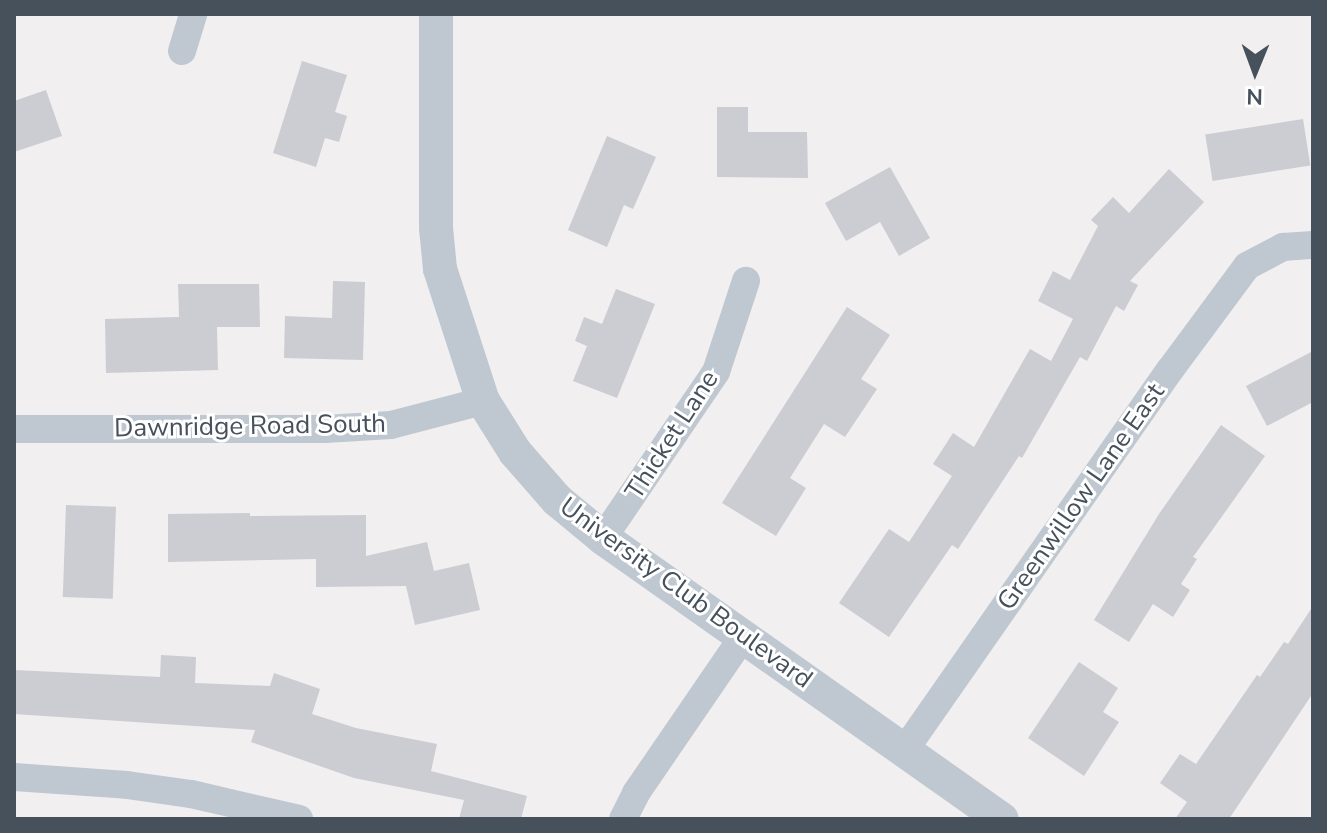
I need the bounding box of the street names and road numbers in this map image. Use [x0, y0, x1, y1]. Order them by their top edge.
street label: Thicket Lane [619, 365, 725, 505]
street label: Greenwillow Lane East [991, 378, 1171, 616]
street label: Dawnridge Road South [114, 408, 386, 444]
street label: University Club Boulevard [554, 491, 818, 695]

